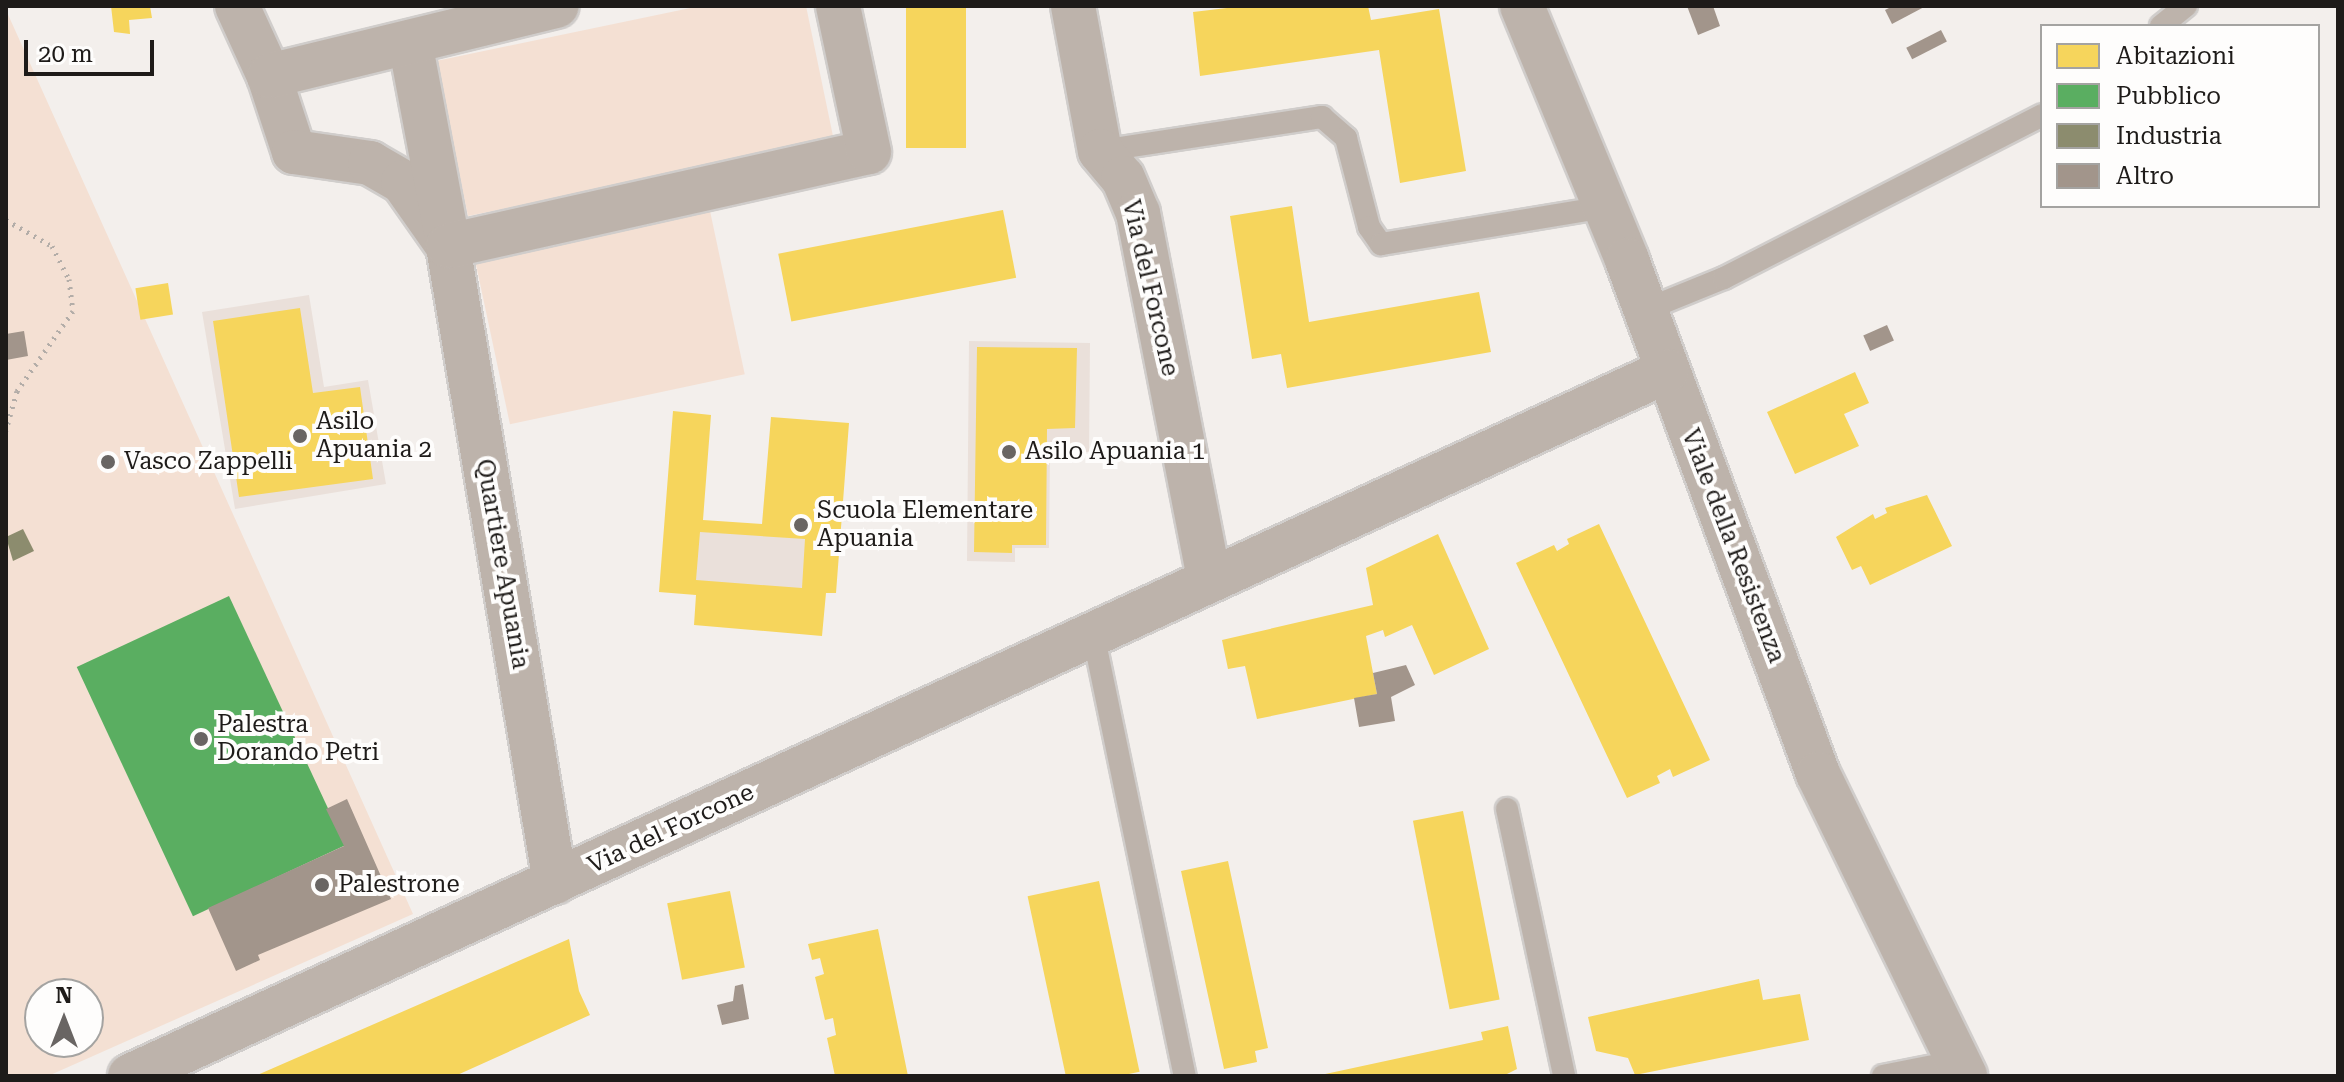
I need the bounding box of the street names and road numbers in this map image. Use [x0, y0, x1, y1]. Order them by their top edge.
street label: Via del Forcone [1116, 197, 1184, 379]
street label: Viale della Resistenza [1675, 425, 1791, 667]
street label: Quartiere Apuania [469, 457, 535, 671]
street label: Via del Forcone [583, 778, 759, 880]

